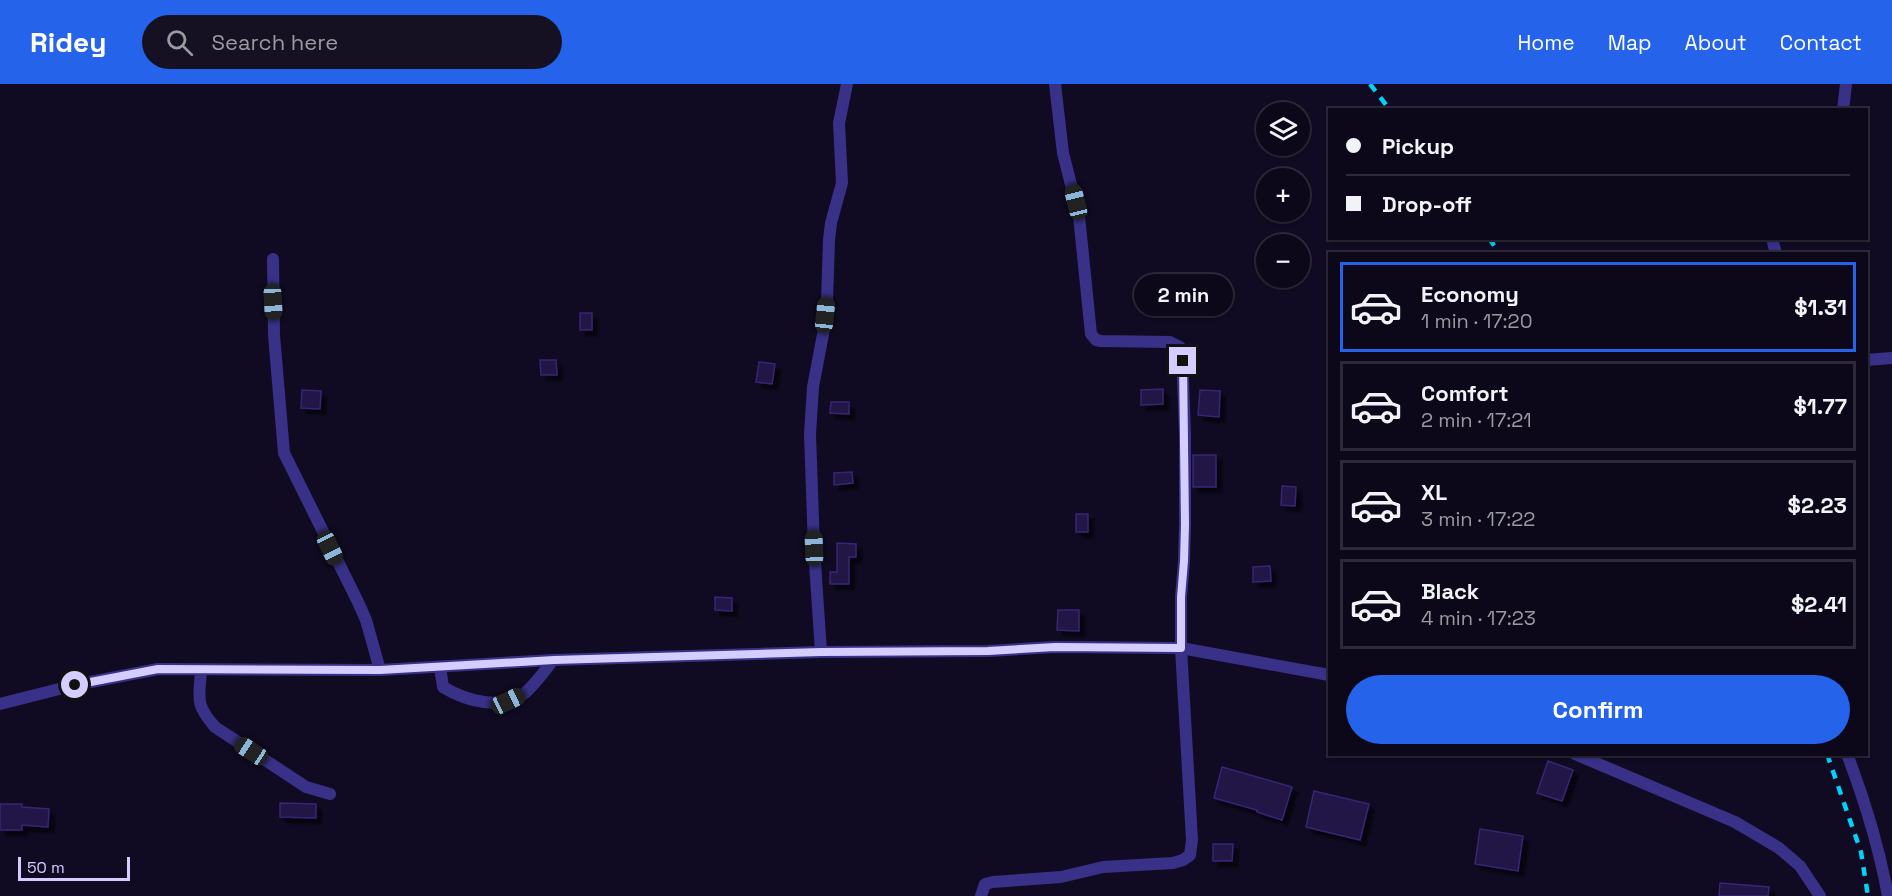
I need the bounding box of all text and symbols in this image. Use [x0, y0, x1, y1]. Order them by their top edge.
search box [142, 15, 562, 69]
text: Ridey [30, 24, 106, 60]
icon: search [163, 26, 196, 59]
text: Search here [211, 28, 338, 56]
text: Home [1517, 29, 1575, 56]
text: Map [1608, 29, 1652, 56]
text: About [1685, 29, 1747, 56]
text: Contact [1780, 29, 1862, 56]
map controls [1256, 102, 1310, 288]
button: layers [1256, 102, 1310, 156]
text: Pickup [1382, 132, 1454, 160]
button: + [1256, 168, 1310, 222]
car [1063, 182, 1089, 222]
text: Drop-off [1382, 190, 1472, 218]
button: − [1256, 234, 1310, 288]
callout: 2 min [1134, 274, 1232, 316]
icon: car [1349, 280, 1403, 334]
text: Economy [1421, 280, 1519, 308]
text: 2 min [1158, 282, 1209, 308]
car [263, 284, 283, 320]
text: $1.31 [1794, 293, 1847, 321]
car [814, 296, 836, 334]
text: 1 min · 17:20 [1421, 308, 1532, 334]
route end [1169, 347, 1196, 374]
icon: car [1349, 379, 1403, 433]
text: Comfort [1421, 379, 1509, 407]
text: $1.77 [1794, 392, 1847, 420]
text: 2 min · 17:21 [1421, 407, 1532, 433]
icon: car [1349, 478, 1403, 532]
text: XL [1421, 478, 1447, 506]
text: $2.23 [1788, 491, 1847, 519]
text: 3 min · 17:22 [1421, 506, 1535, 532]
car [314, 528, 346, 568]
car [804, 530, 824, 566]
icon: car [1349, 577, 1403, 631]
text: Black [1421, 577, 1479, 605]
text: $2.41 [1791, 590, 1847, 618]
text: 4 min · 17:23 [1421, 605, 1536, 631]
route start [61, 671, 88, 698]
button: Confirm [1346, 675, 1850, 744]
car [488, 685, 528, 717]
car [231, 734, 271, 768]
scale bar [18, 854, 130, 882]
text: 50 m [27, 857, 65, 878]

